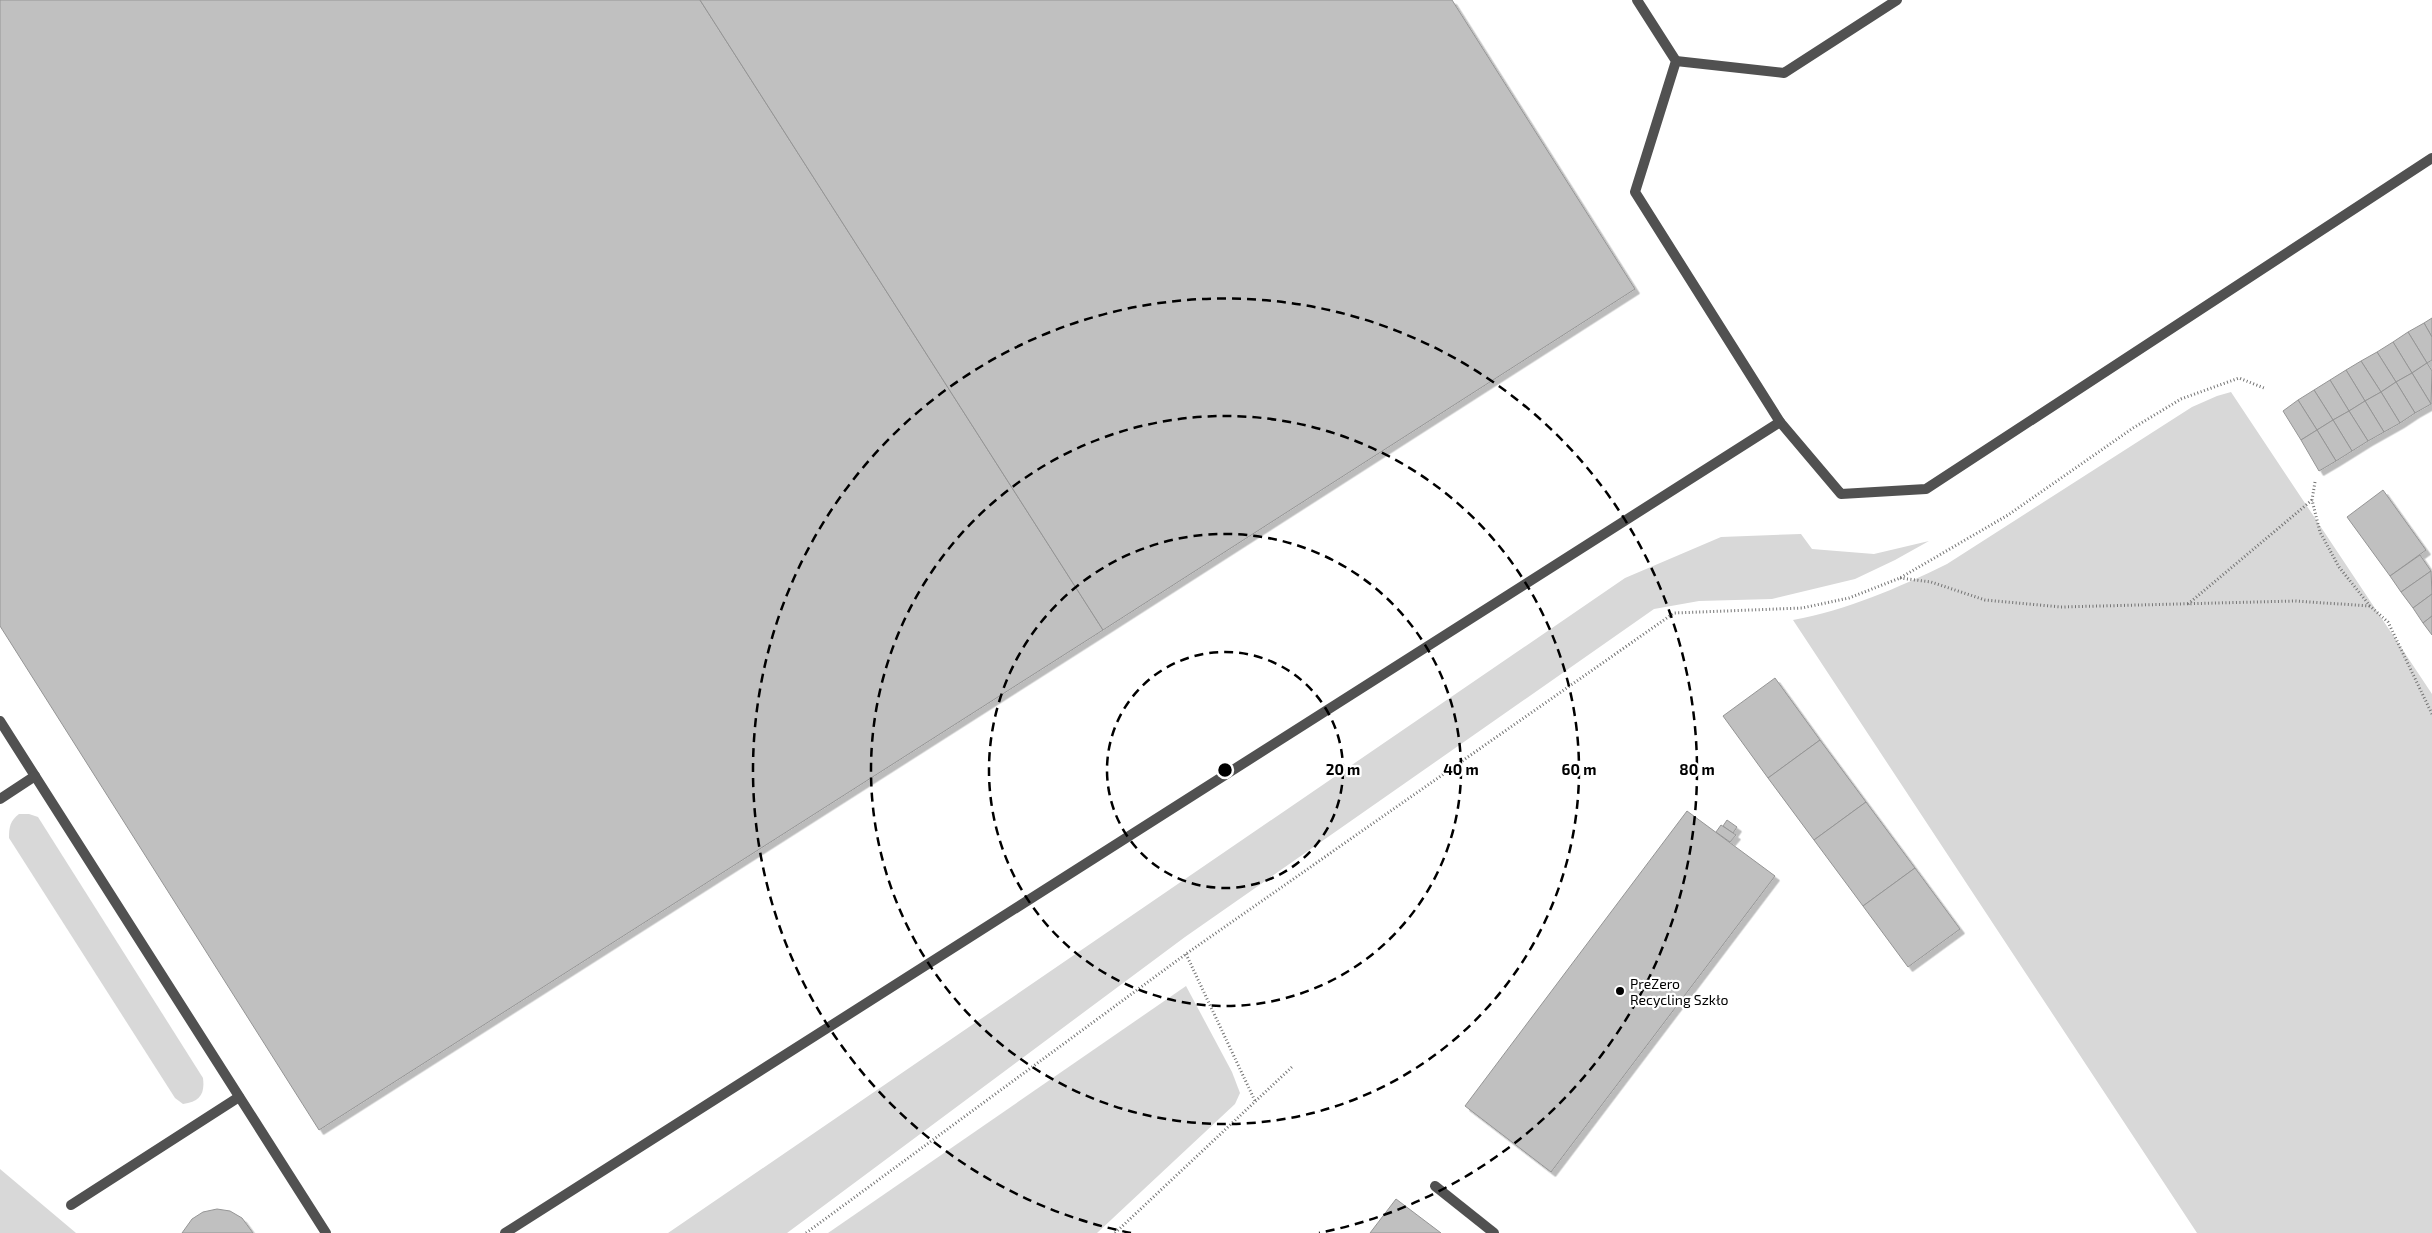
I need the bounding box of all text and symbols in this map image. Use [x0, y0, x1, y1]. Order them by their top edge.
text: 20 m [1326, 760, 1360, 778]
text: 40 m [1443, 760, 1479, 778]
text: 60 m [1562, 760, 1596, 778]
text: 80 m [1679, 760, 1715, 778]
centre of rings [1216, 761, 1234, 779]
place label: PreZero Recycling Szkło [1630, 975, 1729, 1008]
marker: PreZero Recycling Szkło [1614, 985, 1626, 997]

